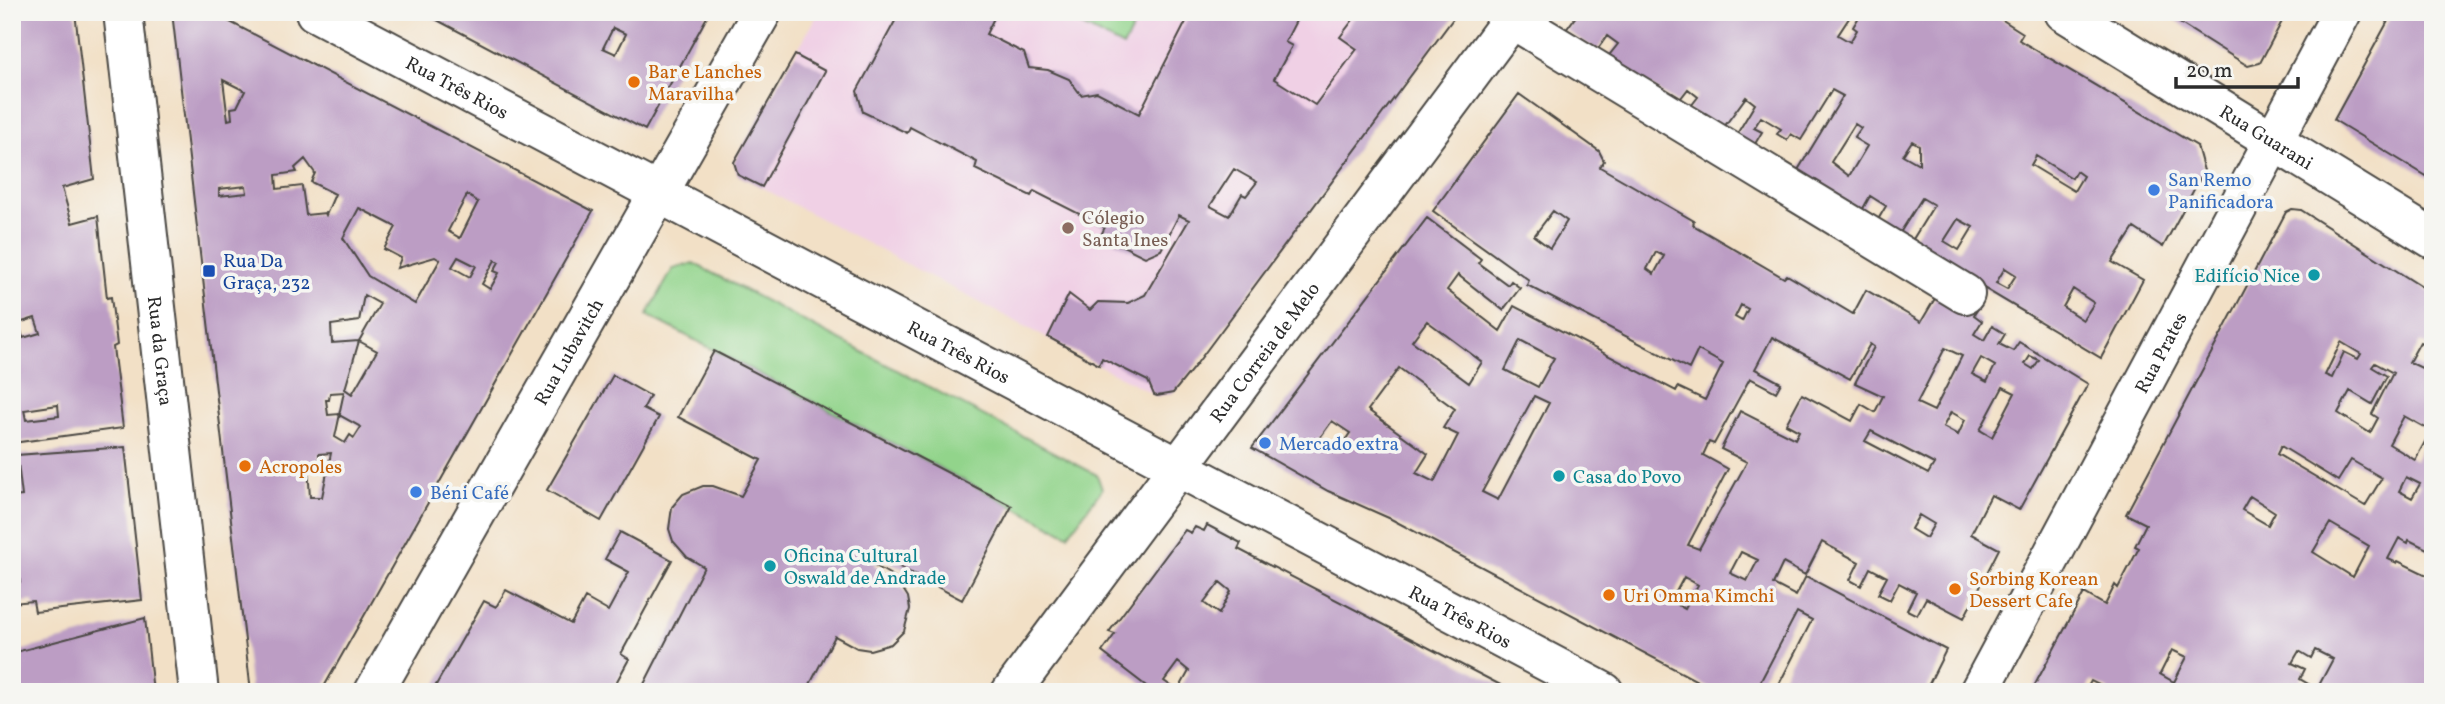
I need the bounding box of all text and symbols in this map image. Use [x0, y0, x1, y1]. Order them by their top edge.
scale bar [2176, 46, 2298, 90]
street label: Rua Três Rios [401, 51, 512, 127]
text: 20 m [2186, 57, 2232, 86]
place label: Bar e Lanches Maravilha [648, 60, 762, 108]
marker: Bar e Lanches Maravilha [626, 74, 642, 90]
street label: Rua Guarani [2214, 100, 2318, 177]
place label: San Remo Panificadora [2168, 168, 2274, 216]
marker: San Remo Panificadora [2146, 182, 2162, 198]
place label: Cólegio Santa Ines [1082, 206, 1168, 254]
marker: Cólegio Santa Ines [1060, 220, 1076, 236]
place label: Rua Da Graça, 232 [223, 249, 311, 297]
marker: Rua Da Graça, 232 [201, 263, 217, 279]
place label: Edifício Nice [2194, 264, 2300, 290]
marker: Edifício Nice [2306, 267, 2322, 283]
street label: Rua Correia de Melo [1205, 277, 1327, 429]
street label: Rua Lubavitch [529, 294, 611, 411]
street label: Rua da Graça [140, 295, 178, 407]
street label: Rua Prates [2130, 308, 2194, 399]
street label: Rua Três Rios [902, 316, 1014, 391]
place label: Mercado extra [1279, 432, 1399, 458]
marker: Mercado extra [1257, 435, 1273, 451]
place label: Acropoles [259, 455, 342, 481]
marker: Acropoles [237, 458, 253, 474]
place label: Casa do Povo [1573, 465, 1681, 491]
marker: Casa do Povo [1551, 468, 1567, 484]
place label: Béni Café [430, 481, 509, 507]
marker: Béni Café [408, 484, 424, 500]
place label: Oficina Cultural Oswald de Andrade [784, 544, 946, 592]
marker: Oficina Cultural Oswald de Andrade [762, 558, 778, 574]
place label: Sorbing Korean Dessert Cafe [1969, 567, 2099, 615]
street label: Rua Três Rios [1404, 580, 1515, 656]
marker: Sorbing Korean Dessert Cafe [1947, 581, 1963, 597]
place label: Uri Omma Kimchi [1623, 584, 1775, 610]
marker: Uri Omma Kimchi [1601, 587, 1617, 603]

